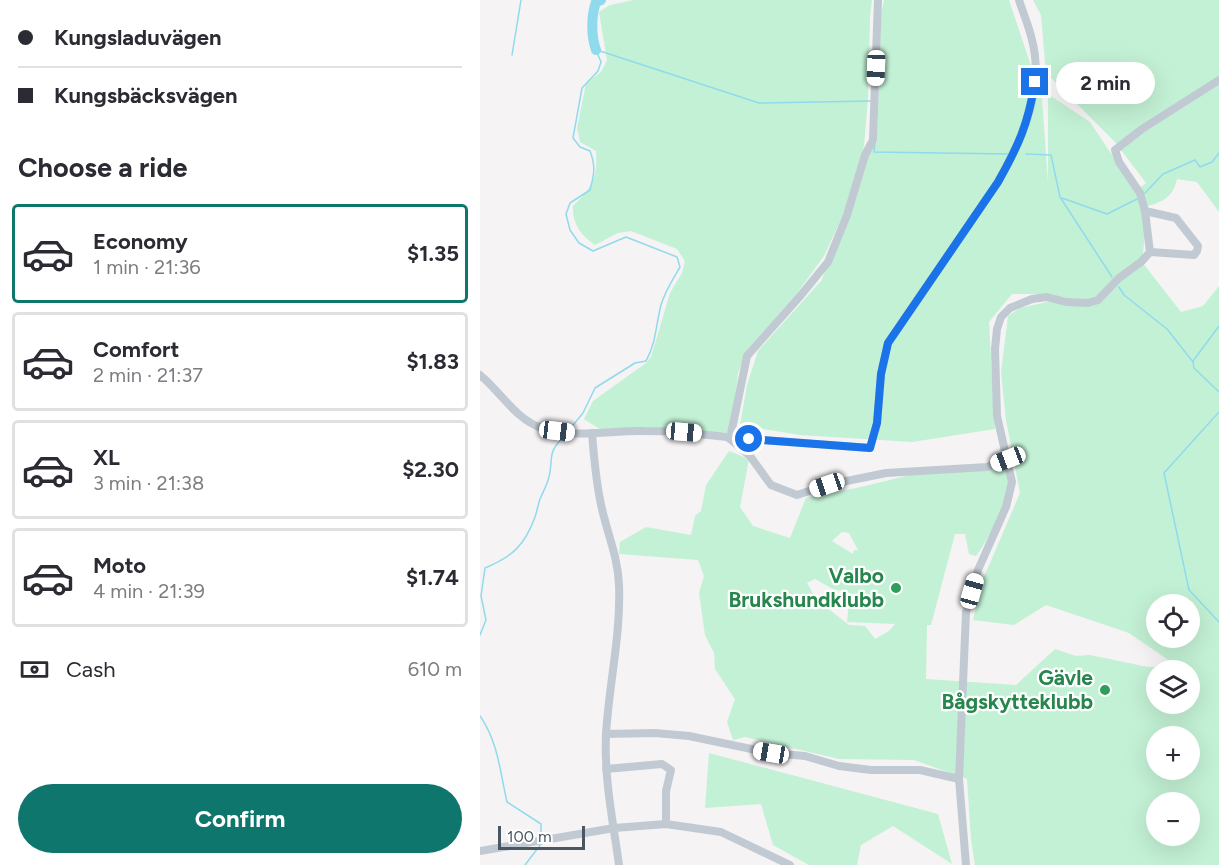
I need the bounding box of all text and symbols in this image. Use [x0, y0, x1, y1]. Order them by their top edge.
text: Kungsladuvägen [54, 24, 221, 51]
car [866, 50, 886, 86]
callout: 2 min [1056, 61, 1155, 103]
route end [1021, 68, 1048, 95]
text: 2 min [1080, 71, 1131, 95]
text: Kungsbäcksvägen [54, 82, 238, 109]
text: Choose a ride [18, 151, 187, 184]
icon: car [21, 227, 75, 281]
text: Economy [93, 228, 188, 255]
text: $1.35 [407, 240, 459, 267]
text: 1 min · 21:36 [93, 255, 201, 279]
icon: car [21, 335, 75, 389]
text: Comfort [93, 336, 179, 363]
text: $1.83 [406, 348, 459, 375]
text: 2 min · 21:37 [93, 363, 203, 387]
car [538, 420, 576, 442]
car [665, 421, 703, 443]
route start [735, 425, 762, 452]
icon: car [21, 443, 75, 497]
text: XL [93, 444, 120, 471]
car [988, 444, 1028, 474]
text: $2.30 [402, 456, 459, 483]
text: 3 min · 21:38 [93, 471, 204, 495]
car [807, 471, 847, 499]
icon: car [21, 551, 75, 605]
text: Moto [93, 552, 146, 579]
place label: Valbo Brukshundklubb [728, 563, 884, 612]
text: $1.74 [406, 564, 459, 591]
car [958, 571, 986, 611]
text: 4 min · 21:39 [93, 579, 205, 603]
marker: Valbo Brukshundklubb [889, 581, 903, 595]
map controls [1146, 594, 1200, 846]
button: locate [1146, 594, 1200, 648]
icon: cash [18, 653, 51, 686]
text: Cash [66, 656, 116, 683]
text: 610 m [408, 657, 462, 681]
button: layers [1146, 660, 1200, 714]
place label: Gävle Bågskytteklubb [942, 665, 1093, 714]
marker: Gävle Bågskytteklubb [1098, 683, 1112, 697]
button: + [1146, 726, 1200, 780]
car [752, 741, 790, 765]
button: Confirm [18, 784, 462, 853]
button: − [1146, 792, 1200, 846]
scale bar [498, 823, 585, 850]
text: 100 m [507, 827, 552, 846]

